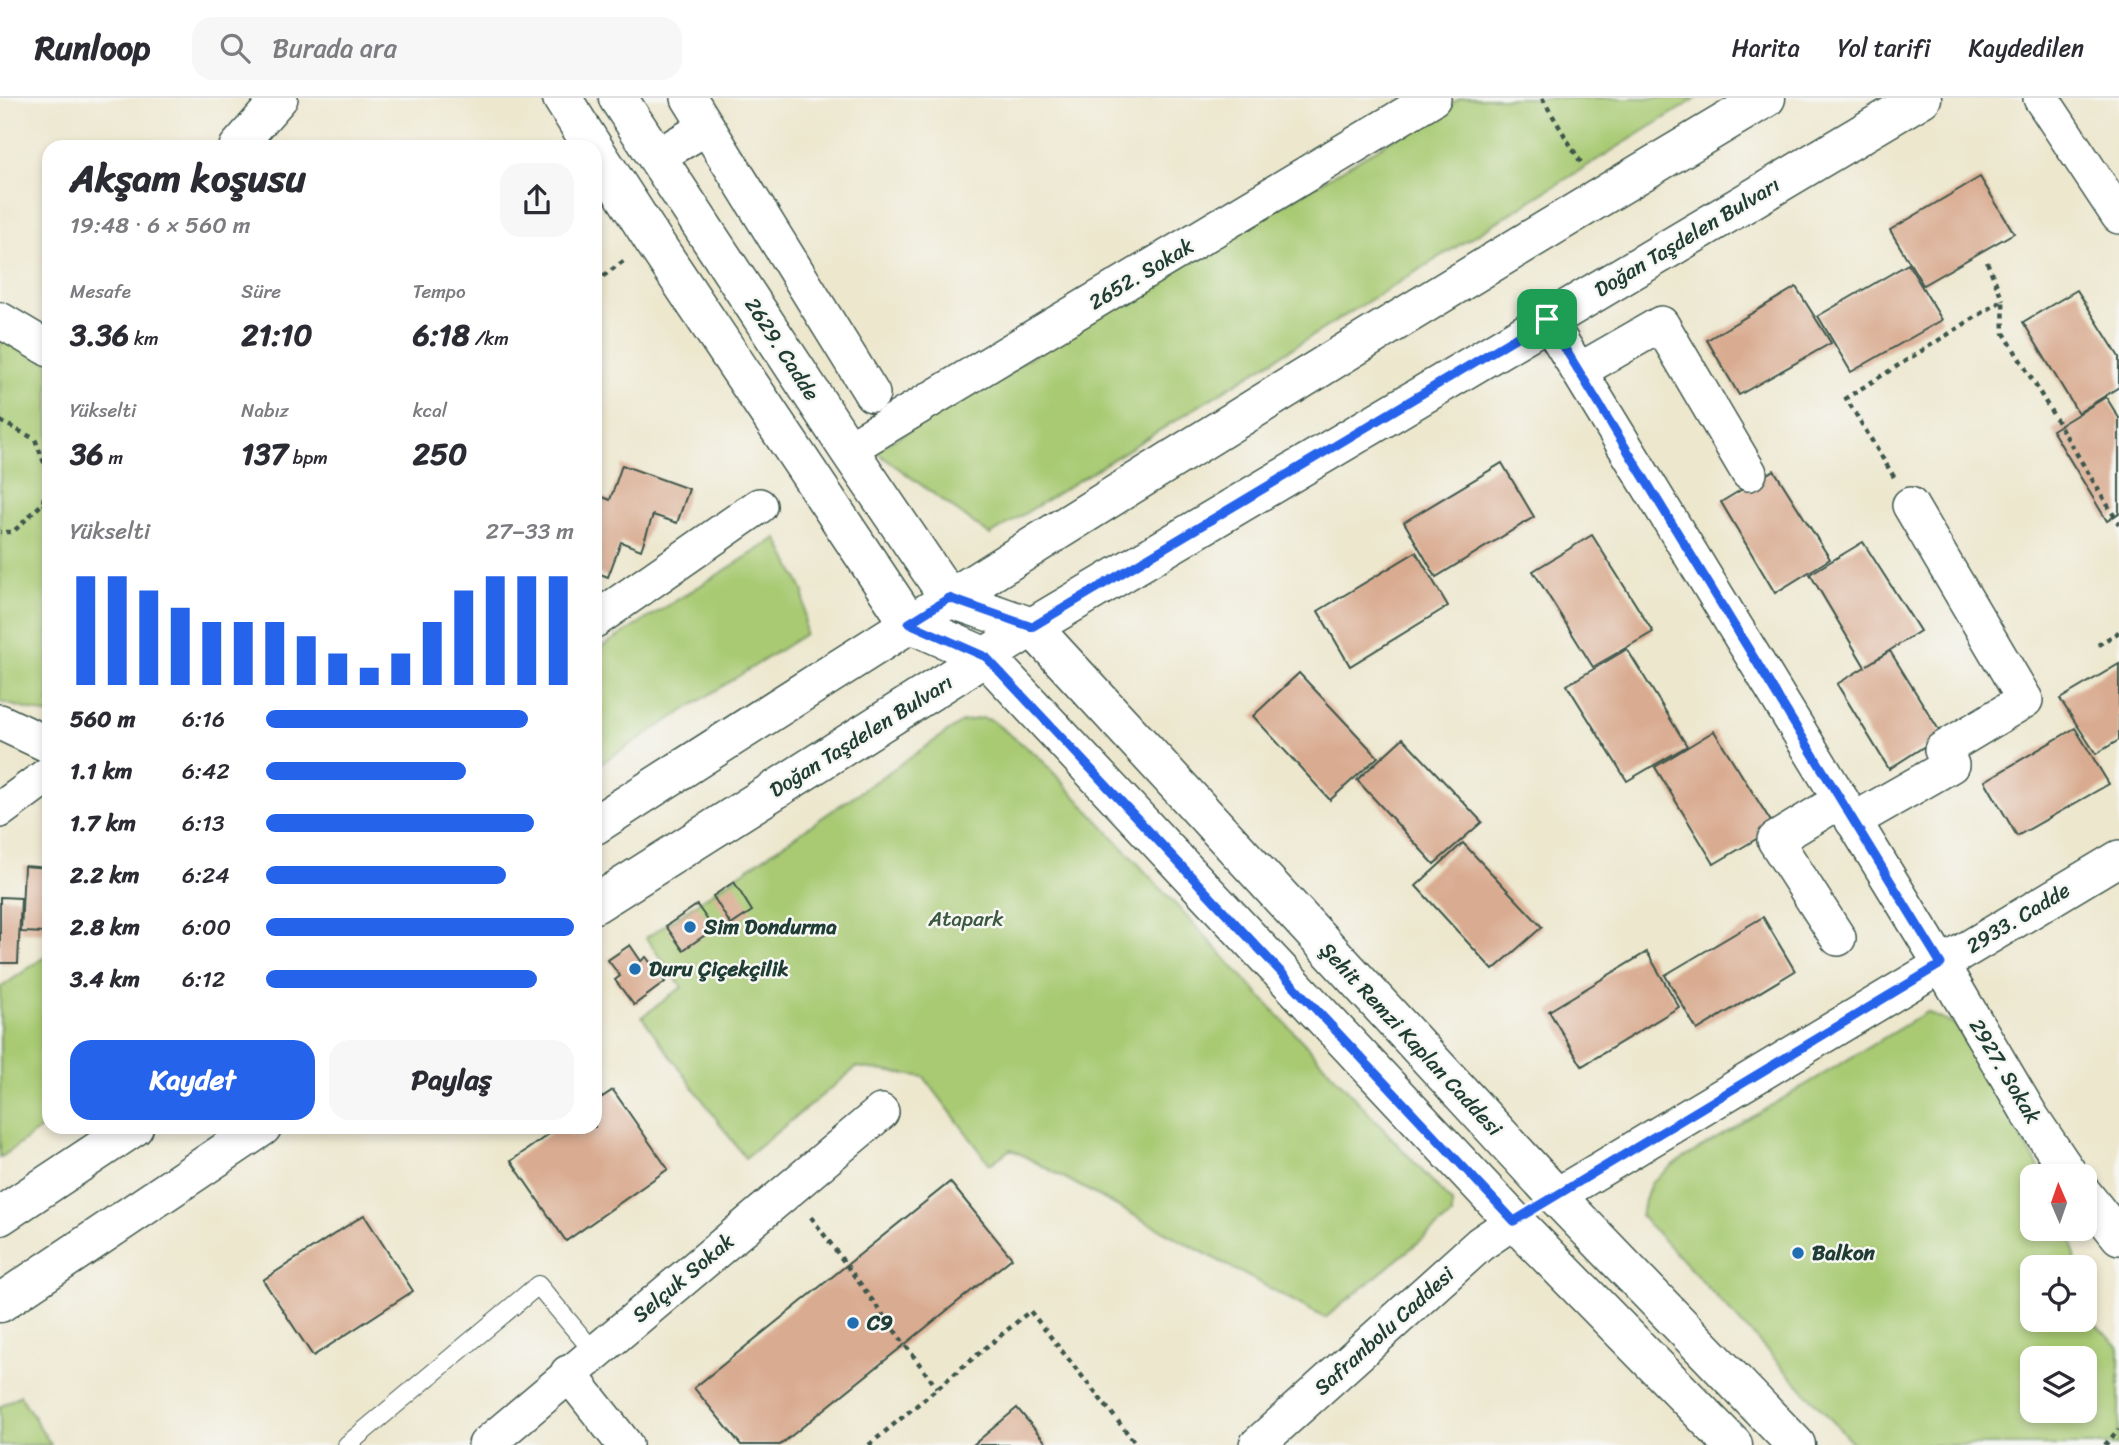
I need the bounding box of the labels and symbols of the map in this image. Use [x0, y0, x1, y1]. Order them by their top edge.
street label: Doğan Taşdelen Bulvarı [1587, 166, 1787, 308]
street label: 2652. Sokak [1081, 227, 1201, 321]
street label: 2629. Cadde [734, 289, 830, 409]
pin [1517, 289, 1577, 349]
street label: Doğan Taşdelen Bulvarı [761, 664, 961, 808]
street label: 2933. Cadde [1958, 872, 2078, 964]
park label: Atapark [928, 900, 1004, 938]
place label: Sim Dondurma [703, 908, 837, 946]
marker: Sim Dondurma [682, 919, 698, 935]
street label: Şehit Remzi Kaplan Caddesi [1310, 933, 1513, 1146]
place label: Duru Çiçekçilik [649, 950, 789, 988]
marker: Duru Çiçekçilik [627, 961, 643, 977]
street label: 2927. Sokak [1958, 1011, 2052, 1131]
north arrow [2020, 1164, 2096, 1241]
street label: Selçuk Sokak [623, 1223, 744, 1333]
place label: Balkon [1812, 1234, 1876, 1272]
marker: Balkon [1790, 1245, 1806, 1261]
street label: Safranbolu Caddesi [1305, 1256, 1464, 1405]
place label: C9 [866, 1304, 893, 1342]
marker: C9 [845, 1315, 861, 1331]

